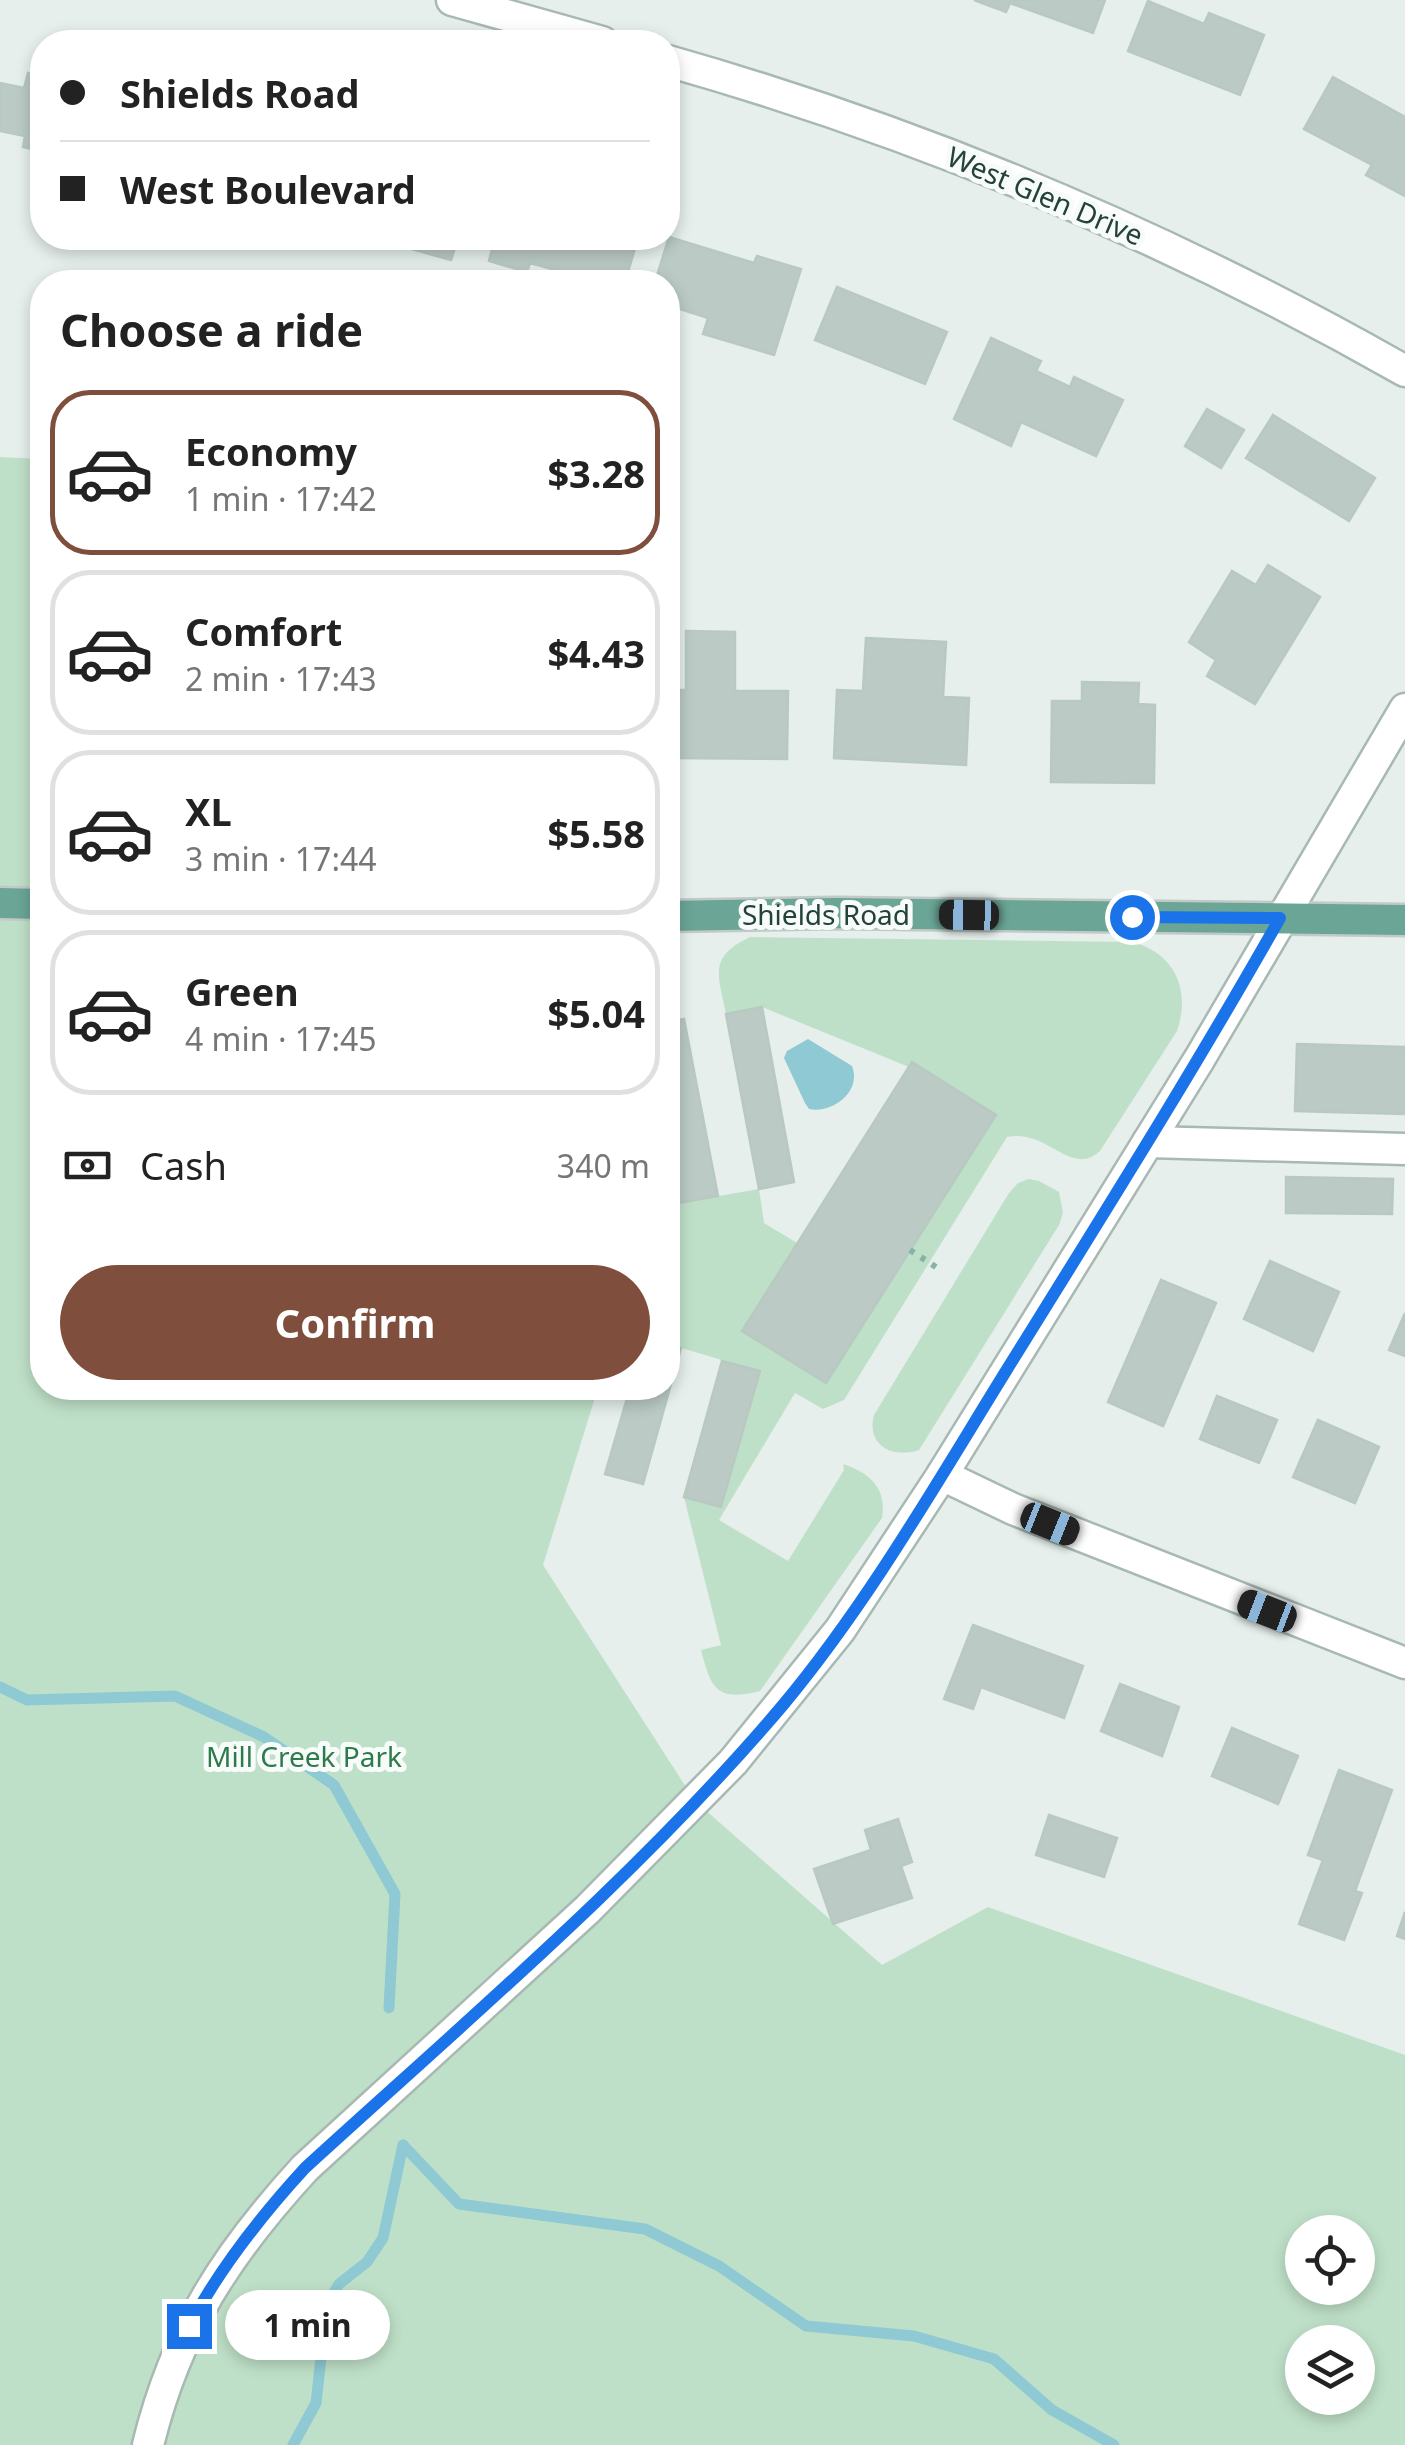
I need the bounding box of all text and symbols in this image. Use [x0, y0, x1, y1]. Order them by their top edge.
text: Shields Road [120, 67, 359, 119]
street label: West Glen Drive [942, 137, 1149, 253]
text: West Boulevard [120, 163, 416, 215]
text: Choose a ride [60, 299, 363, 360]
text: Economy [185, 425, 357, 477]
icon: car [65, 428, 155, 518]
text: $3.28 [547, 447, 645, 499]
text: 1 min · 17:42 [185, 477, 377, 520]
text: Comfort [185, 605, 342, 657]
icon: car [65, 608, 155, 698]
text: $4.43 [547, 627, 645, 679]
text: 2 min · 17:43 [185, 657, 377, 700]
text: XL [185, 785, 232, 837]
icon: car [65, 788, 155, 878]
text: $5.58 [547, 807, 645, 859]
text: 3 min · 17:44 [185, 837, 377, 880]
street label: Shields Road [742, 895, 910, 933]
route start [1110, 895, 1155, 940]
car [939, 899, 999, 931]
text: Green [185, 965, 299, 1017]
icon: car [65, 968, 155, 1058]
text: $5.04 [547, 987, 645, 1039]
text: 4 min · 17:45 [185, 1017, 377, 1060]
icon: cash [60, 1138, 115, 1193]
text: Cash [140, 1139, 227, 1191]
text: 340 m [557, 1144, 650, 1187]
button: Confirm [60, 1265, 650, 1380]
car [1017, 1499, 1083, 1549]
car [1234, 1586, 1300, 1636]
park label: Mill Creek Park [206, 1737, 402, 1775]
map controls [1285, 2215, 1375, 2415]
button: locate [1285, 2215, 1375, 2305]
callout: 1 min [224, 2291, 389, 2361]
text: 1 min [263, 2303, 352, 2346]
route end [167, 2304, 212, 2349]
button: layers [1285, 2325, 1375, 2415]

